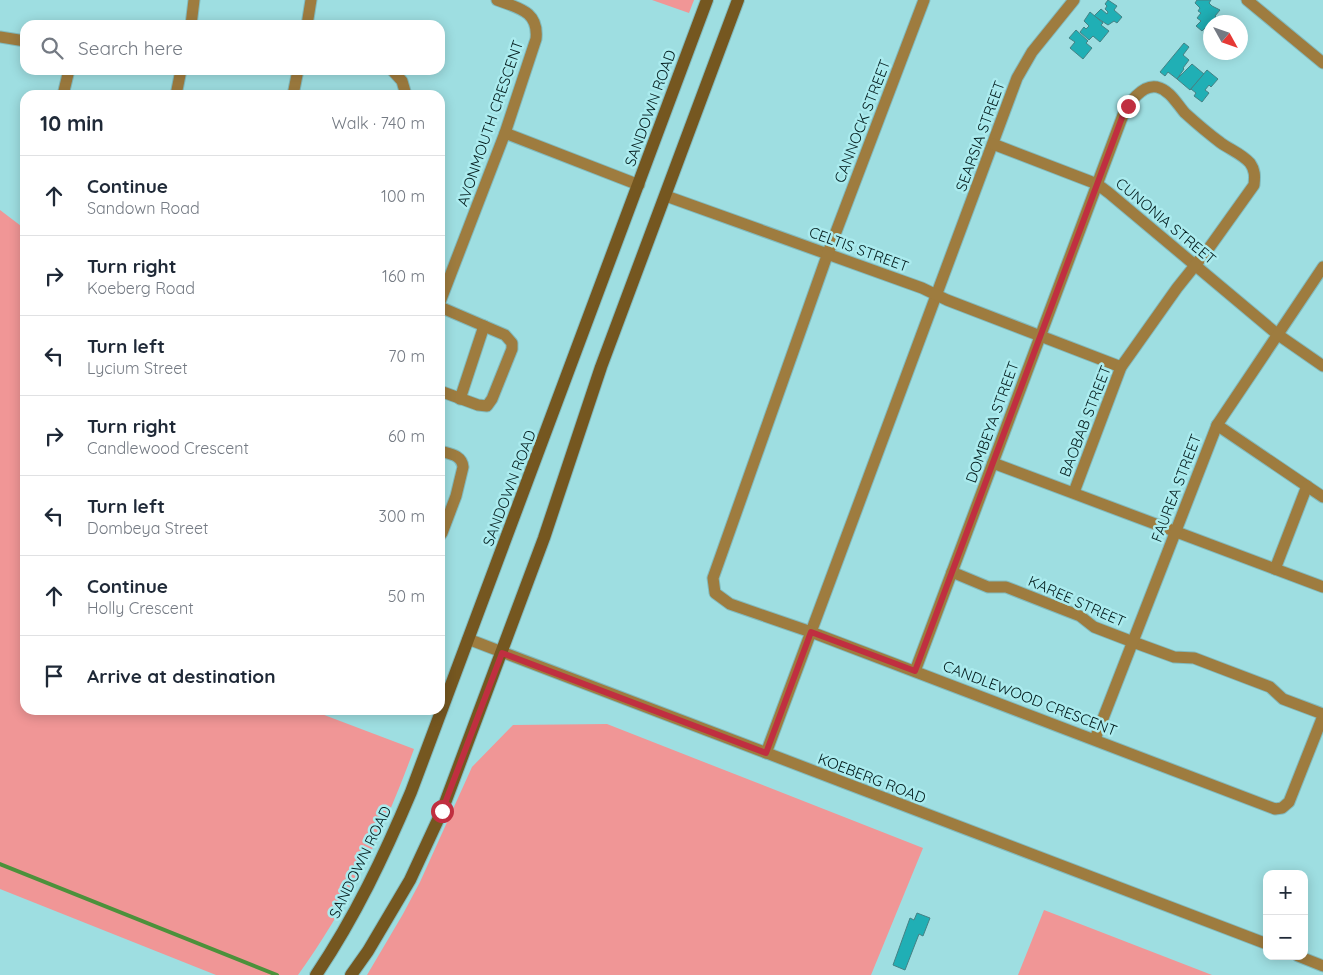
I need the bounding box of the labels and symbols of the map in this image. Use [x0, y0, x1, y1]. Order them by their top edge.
north arrow [1203, 15, 1248, 60]
street label: AVONMOUTH CRESCENT [453, 38, 527, 208]
street label: SANDOWN ROAD [620, 47, 680, 169]
street label: CANNOCK STREET [830, 57, 894, 185]
street label: SEARSIA STREET [951, 78, 1009, 194]
route end [1117, 95, 1140, 118]
street label: CUNONIA STREET [1112, 174, 1220, 268]
street label: CELTIS STREET [807, 222, 911, 276]
street label: DOMBEYA STREET [961, 359, 1023, 485]
street label: BAOBAB STREET [1055, 363, 1115, 479]
street label: SANDOWN ROAD [478, 427, 540, 549]
street label: FAUREA STREET [1147, 431, 1205, 545]
street label: KAREE STREET [1025, 571, 1129, 631]
street label: CANDLEWOOD CRESCENT [940, 656, 1120, 740]
street label: KOEBERG ROAD [815, 749, 929, 807]
route start [431, 800, 454, 823]
street label: SANDOWN ROAD [325, 803, 395, 921]

